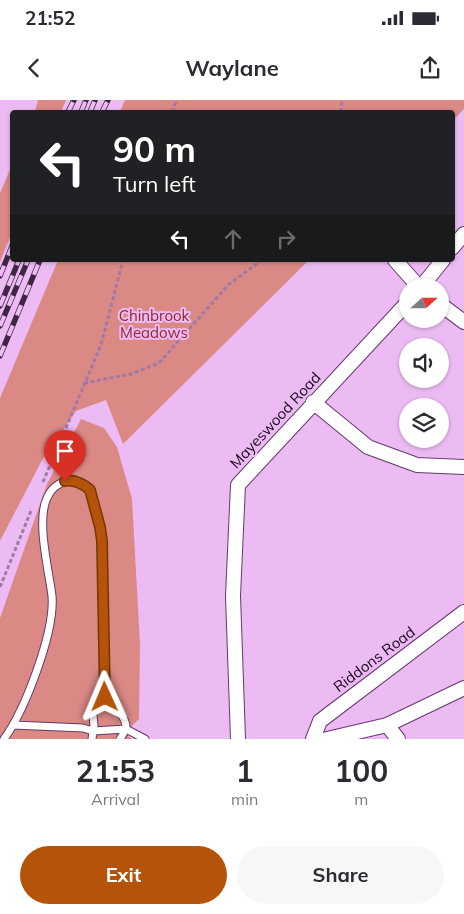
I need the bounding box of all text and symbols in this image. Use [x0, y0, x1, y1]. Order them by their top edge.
text: 21:52 [25, 6, 75, 30]
icon: back [20, 54, 48, 82]
text: Waylane [185, 54, 279, 82]
icon: share [416, 54, 444, 82]
text: 90 m [113, 127, 196, 171]
icon: left [30, 130, 95, 195]
text: Turn left [113, 170, 196, 198]
icon: left [166, 225, 194, 253]
icon: ahead [219, 225, 247, 253]
icon: right [272, 225, 300, 253]
north arrow [399, 278, 449, 328]
map controls [399, 278, 449, 448]
park label: Chinbrook Meadows [119, 306, 190, 342]
button: sound [399, 338, 449, 388]
street label: Mayeswood Road [225, 368, 325, 472]
button: layers [399, 398, 449, 448]
pin [44, 430, 86, 481]
icon: arrive [51, 437, 79, 465]
street label: Riddons Road [329, 622, 419, 696]
position arrow [78, 670, 130, 722]
text: 21:53 [76, 752, 155, 790]
text: 1 [236, 752, 254, 790]
text: 100 [334, 752, 388, 790]
text: Arrival [91, 789, 140, 809]
text: min [231, 789, 258, 809]
text: m [354, 789, 368, 809]
button: Exit [20, 846, 227, 904]
button: Share [237, 846, 444, 904]

